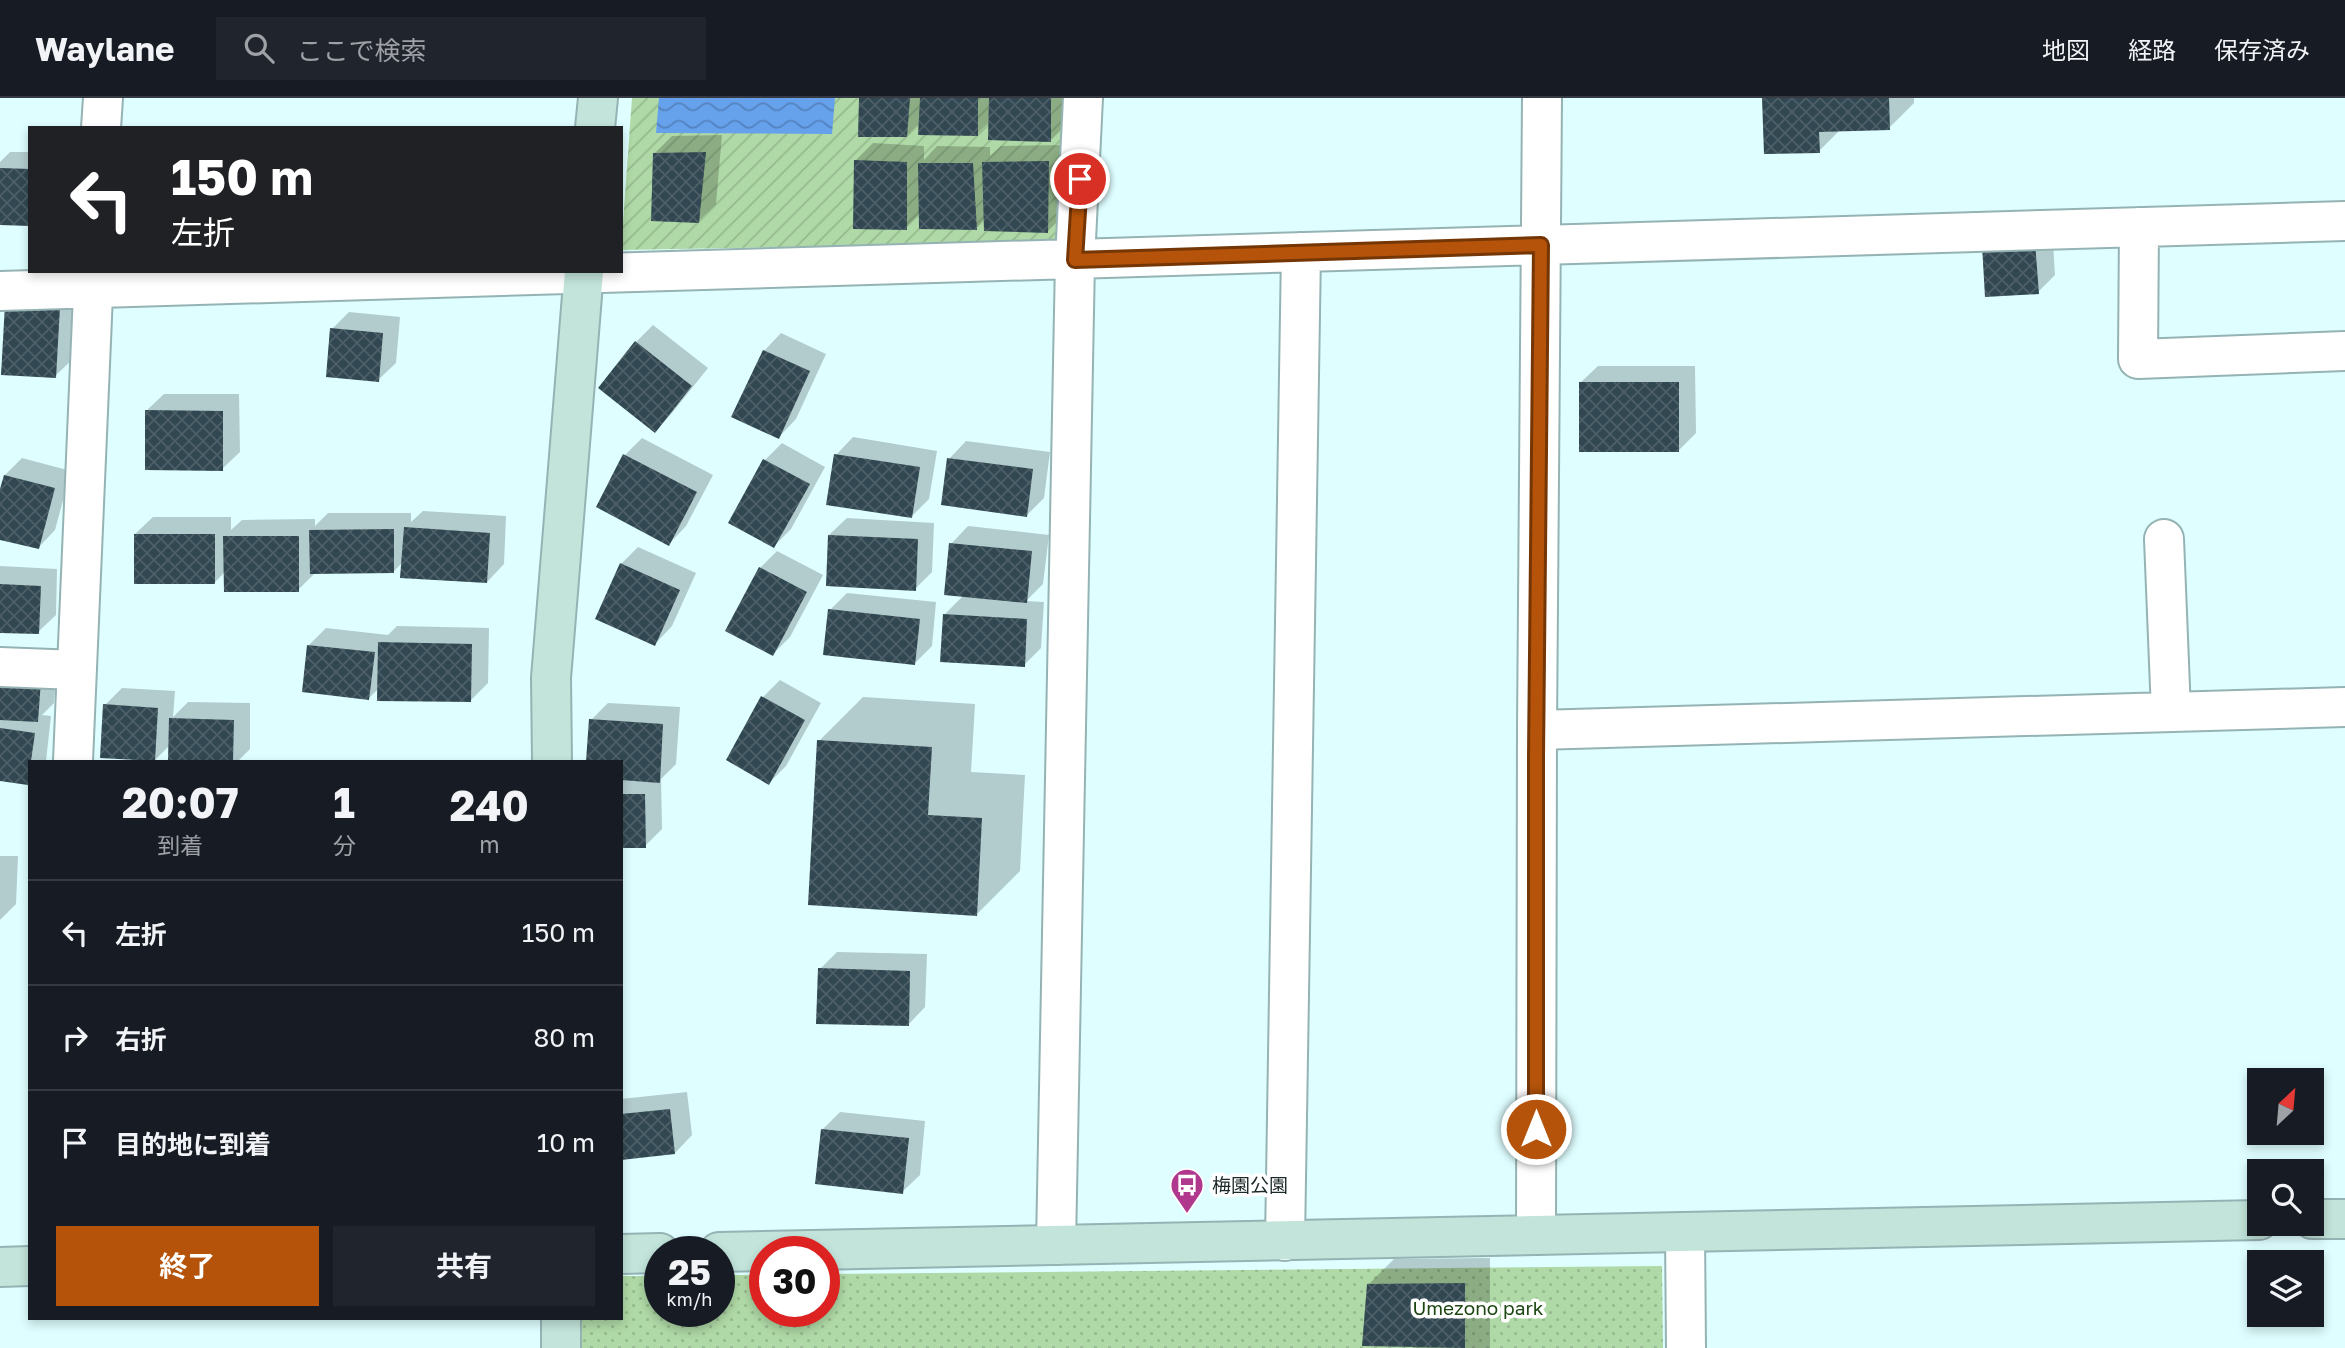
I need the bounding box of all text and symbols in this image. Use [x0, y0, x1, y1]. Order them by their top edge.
search box [216, 17, 706, 80]
text: Waylane [35, 29, 174, 68]
icon: search [240, 29, 278, 67]
text: ここで検索 [296, 35, 426, 66]
text: 地図 [2042, 35, 2090, 64]
text: 経路 [2128, 35, 2176, 64]
text: 保存済み [2214, 35, 2310, 64]
text: 150 m [171, 147, 313, 206]
pin [1050, 149, 1110, 209]
icon: left [56, 154, 147, 245]
icon: arrive [1061, 160, 1099, 198]
text: 左折 [171, 213, 235, 251]
text: 20:07 [122, 777, 239, 827]
text: 1 [333, 777, 355, 827]
text: 240 [450, 780, 529, 830]
text: m [479, 830, 500, 858]
text: 到着 [157, 831, 203, 859]
text: 分 [333, 831, 356, 859]
icon: left [56, 914, 94, 952]
text: 150 m [522, 917, 595, 948]
text: 左折 [115, 919, 167, 950]
icon: right [56, 1019, 94, 1057]
text: 80 m [534, 1022, 595, 1053]
text: 右折 [115, 1024, 167, 1055]
north arrow [2247, 1068, 2324, 1144]
map controls [2247, 1068, 2324, 1327]
position arrow [1499, 1092, 1573, 1166]
icon: arrive [56, 1124, 94, 1162]
text: 10 m [537, 1127, 595, 1158]
text: 目的地に到着 [115, 1129, 271, 1160]
button: search [2247, 1159, 2324, 1236]
bus stop icon: 梅園公園 [1168, 1166, 1206, 1215]
place label: 梅園公園 [1212, 1173, 1288, 1196]
button: 終了 [56, 1226, 319, 1306]
button: 共有 [333, 1226, 595, 1306]
speed limit sign: 30 [749, 1236, 840, 1327]
button: layers [2247, 1250, 2324, 1327]
text: 25 [668, 1251, 711, 1293]
text: km/h [667, 1288, 712, 1310]
park label: Umezono park [1412, 1296, 1544, 1319]

